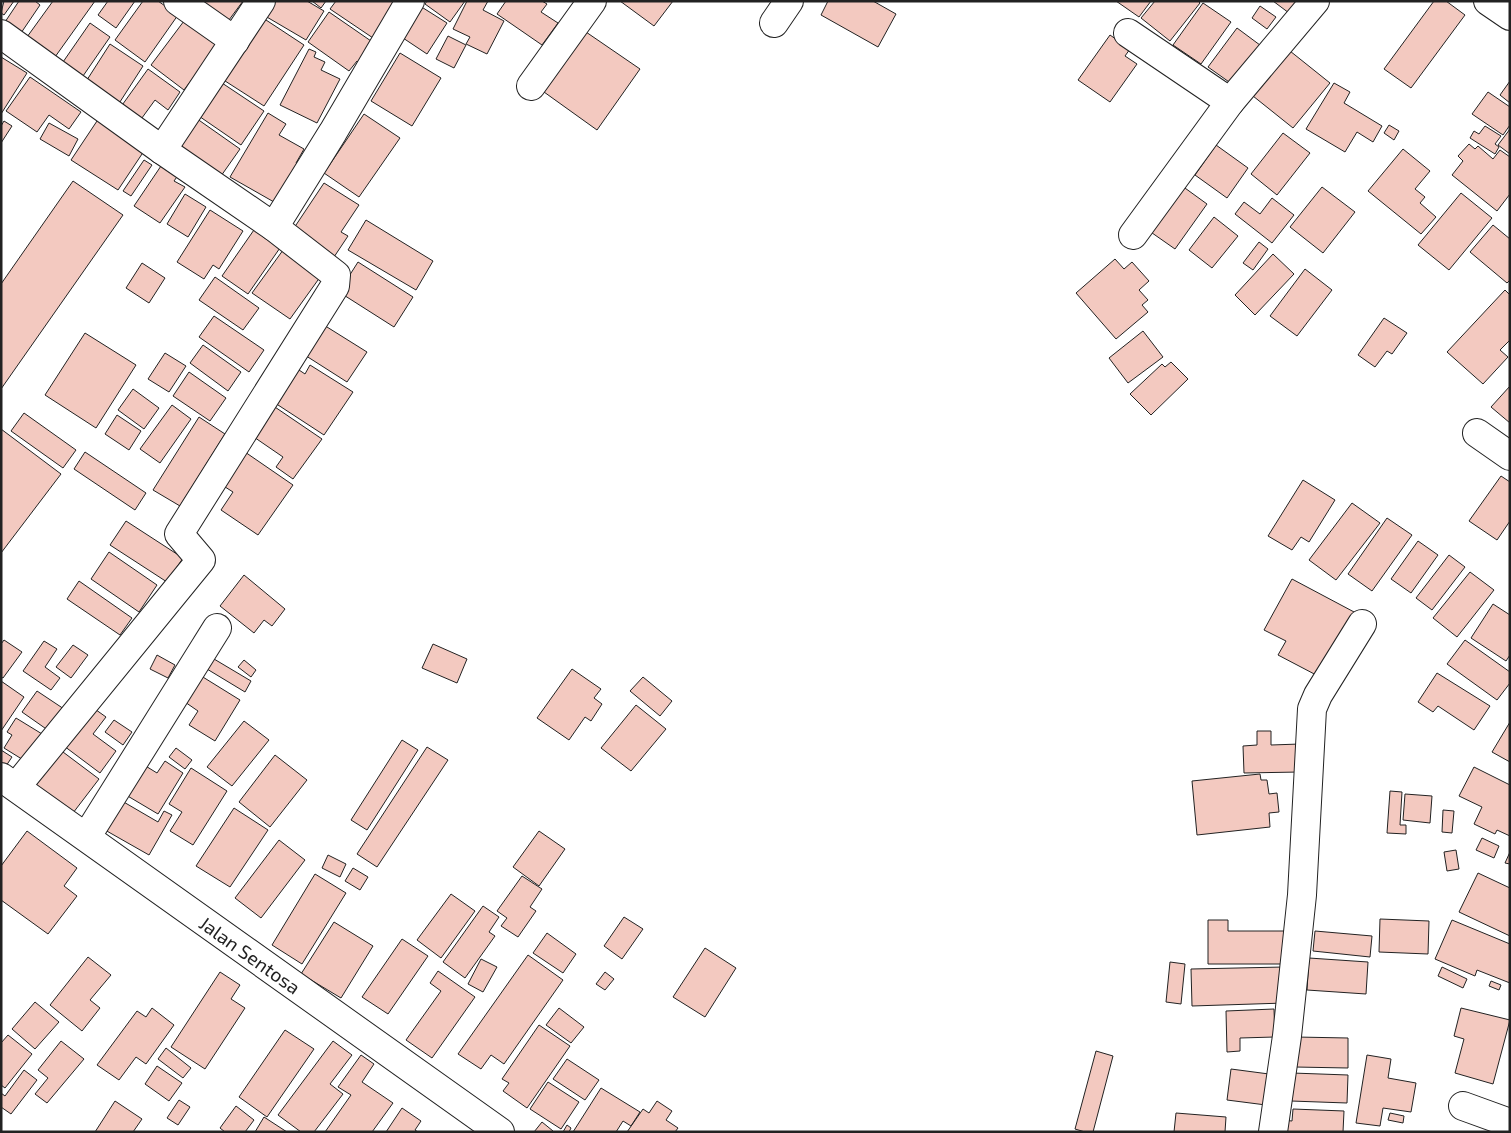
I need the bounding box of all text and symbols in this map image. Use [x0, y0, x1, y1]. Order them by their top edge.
street label: Jalan Sentosa [195, 911, 305, 998]

